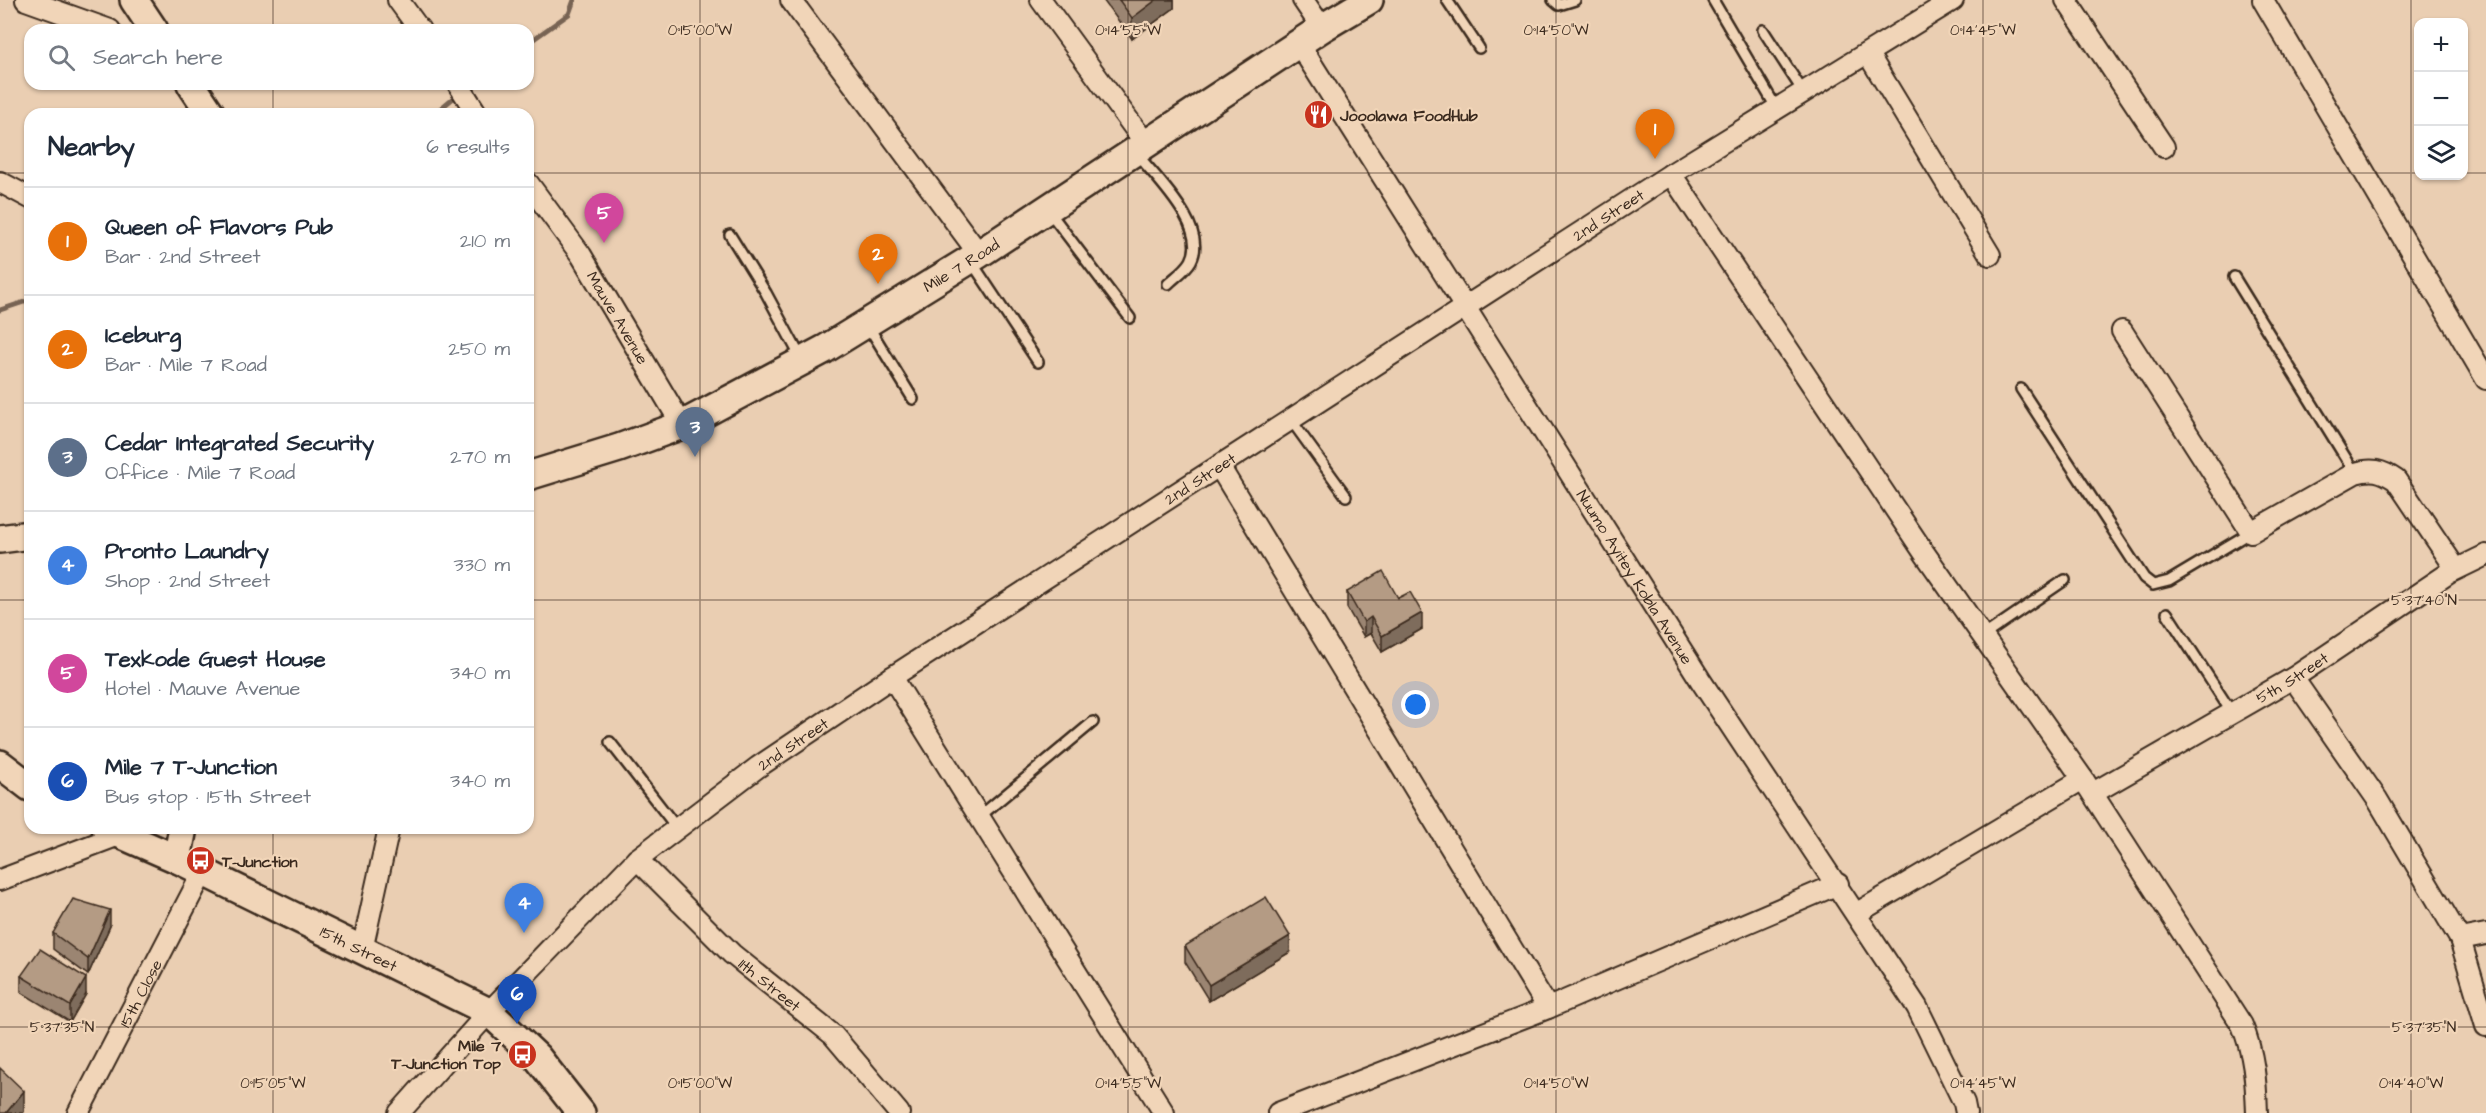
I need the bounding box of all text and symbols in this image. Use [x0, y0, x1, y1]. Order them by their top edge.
map controls [2414, 18, 2468, 180]
button: + [2414, 18, 2468, 72]
text: 0°15'00"W [668, 20, 732, 41]
text: 0°14'55"W [1095, 20, 1161, 41]
text: 0°14'50"W [1523, 20, 1589, 41]
text: 0°14'45"W [1950, 20, 2016, 41]
search box [24, 24, 534, 90]
icon: search [45, 41, 78, 74]
text: Search here [93, 42, 223, 73]
button: − [2414, 72, 2468, 126]
restaurant icon: Jooolawa FoodHub [1303, 99, 1335, 131]
place label: Jooolawa FoodHub [1339, 105, 1478, 127]
pin: 1 [1636, 110, 1674, 159]
button: layers [2414, 126, 2468, 180]
text: Nearby [48, 129, 135, 165]
text: 6 results [426, 133, 510, 161]
street label: 2nd Street [1569, 184, 1649, 247]
pin: 5 [584, 194, 624, 243]
text: Queen of Flavors Pub [105, 212, 333, 243]
text: 1 [66, 227, 69, 255]
text: 210 m [460, 227, 510, 255]
pin: 2 [858, 234, 898, 284]
street label: Mile 7 Road [919, 234, 1004, 298]
text: Bar · 2nd Street [105, 243, 261, 271]
street label: Mauve Avenue [581, 267, 654, 369]
text: Iceburg [105, 320, 181, 351]
text: 2 [62, 335, 73, 363]
text: 250 m [448, 335, 510, 363]
text: Bar · Mile 7 Road [105, 351, 267, 379]
pin: 3 [676, 408, 714, 457]
text: Cedar Integrated Security [105, 428, 374, 459]
text: 3 [62, 443, 73, 471]
text: 270 m [450, 443, 510, 471]
street label: 2nd Street [1160, 448, 1241, 510]
text: Office · Mile 7 Road [105, 459, 295, 487]
street label: Nuumo Ayitey Kobla Avenue [1571, 486, 1698, 669]
text: Pronto Laundry [105, 536, 269, 567]
text: 4 [61, 551, 74, 579]
text: 330 m [453, 551, 510, 579]
text: Shop · 2nd Street [105, 567, 270, 595]
text: 5°37'40"N [2391, 590, 2457, 611]
text: Texkode Guest House [105, 644, 326, 675]
street label: 5th Street [2252, 647, 2333, 709]
text: 5 [60, 659, 75, 687]
text: 340 m [450, 659, 510, 687]
text: Hotel · Mauve Avenue [105, 675, 300, 703]
your location [1401, 690, 1430, 719]
street label: 2nd Street [753, 712, 834, 776]
text: Mile 7 T-Junction [105, 752, 277, 783]
text: 6 [61, 767, 74, 795]
text: 340 m [450, 767, 510, 795]
text: Bus stop · 15th Street [105, 783, 311, 811]
bus stop icon: T-Junction [185, 845, 217, 877]
place label: T-Junction [221, 851, 298, 873]
pin: 4 [504, 884, 544, 933]
street label: 15th Street [316, 921, 401, 978]
street label: 11th Street [733, 953, 806, 1017]
street label: 15th Close [114, 956, 168, 1031]
pin: 6 [498, 974, 536, 1024]
text: 5°37'35"N [30, 1017, 94, 1038]
text: 5°37'35"N [2392, 1017, 2456, 1038]
place label: Mile 7 T-Junction Top [390, 1035, 501, 1075]
bus stop icon: Mile 7 T-Junction Top [506, 1038, 538, 1070]
text: 0°15'05"W [240, 1073, 306, 1094]
text: 0°15'00"W [668, 1073, 732, 1094]
text: 0°14'55"W [1095, 1073, 1161, 1094]
text: 0°14'50"W [1523, 1073, 1589, 1094]
text: 0°14'45"W [1950, 1073, 2016, 1094]
text: 0°14'40"W [2379, 1073, 2443, 1094]

